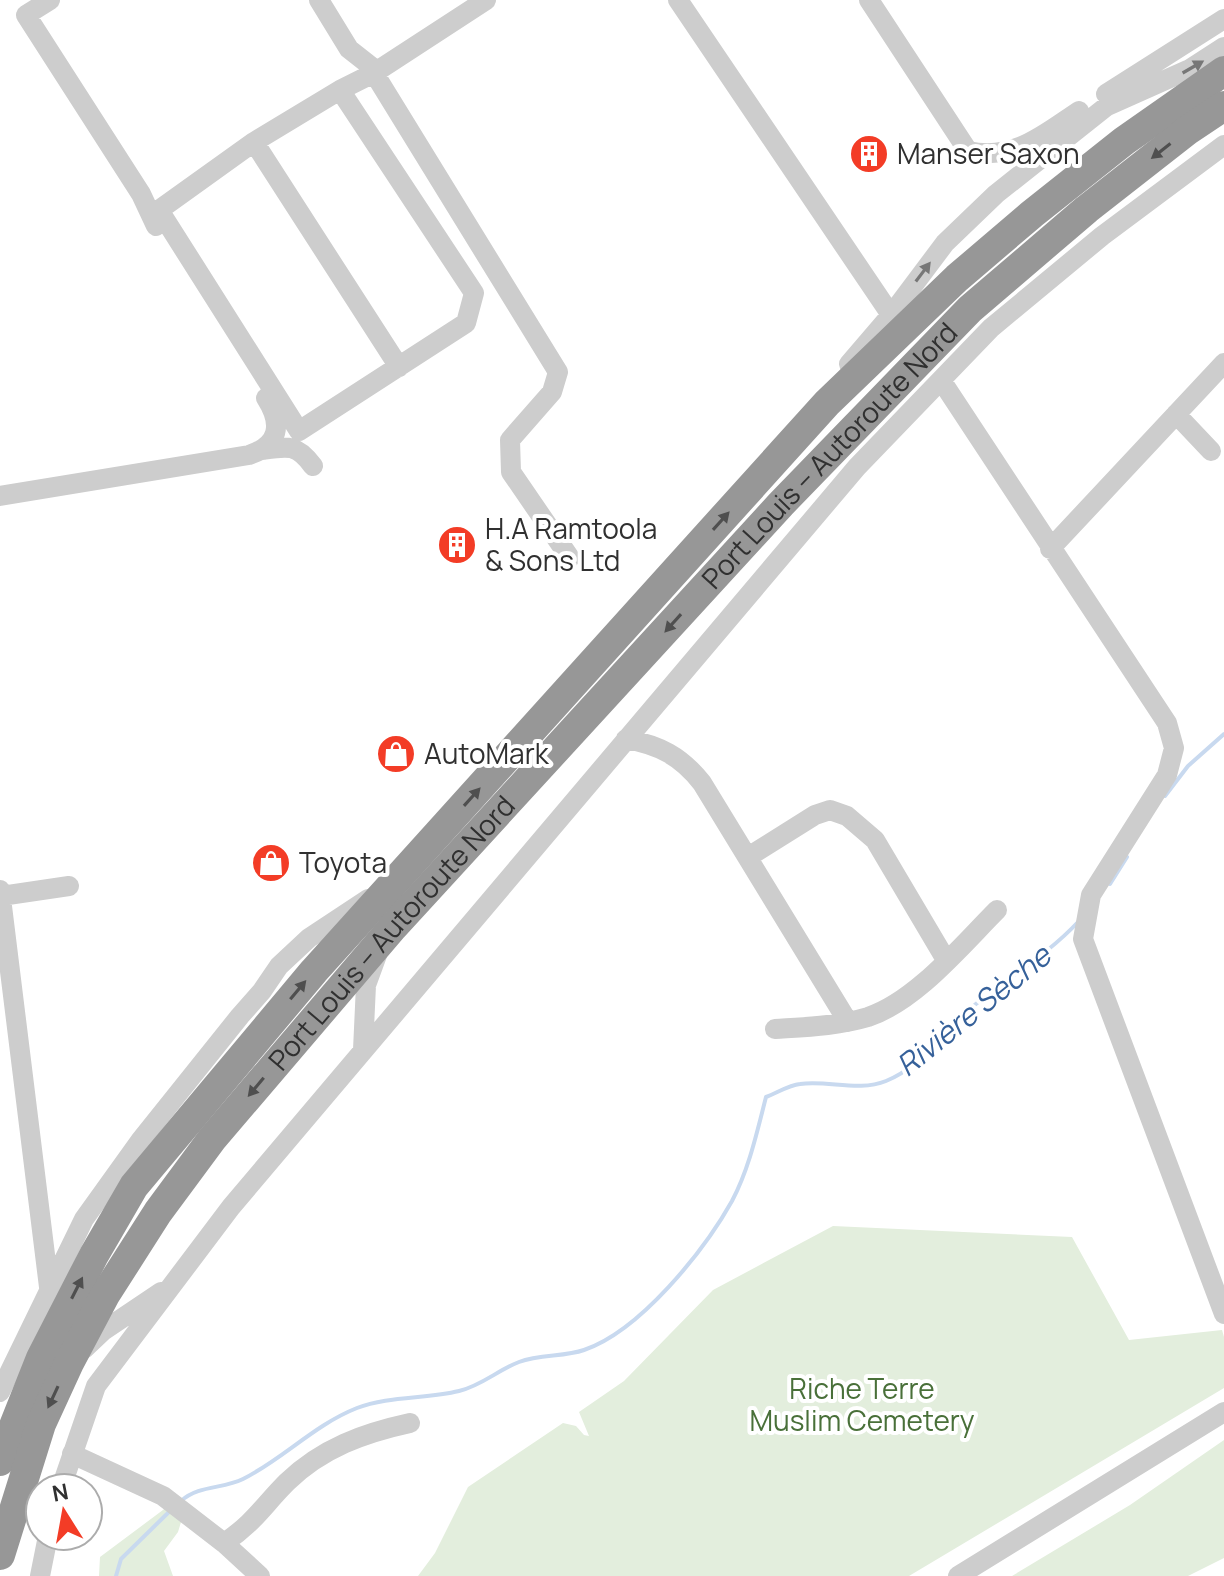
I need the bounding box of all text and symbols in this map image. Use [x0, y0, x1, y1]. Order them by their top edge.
one-way arrow [1182, 60, 1204, 74]
building icon: Manser Saxon [848, 133, 890, 175]
place label: Manser Saxon [897, 134, 1080, 172]
one-way arrow [1151, 143, 1171, 159]
one-way arrow [914, 262, 930, 283]
street label: Port Louis – Autoroute Nord [693, 313, 965, 596]
place label: H.A Ramtoola & Sons Ltd [485, 509, 657, 579]
one-way arrow [712, 511, 729, 531]
building icon: H.A Ramtoola & Sons Ltd [436, 524, 478, 566]
one-way arrow [664, 613, 682, 632]
shop icon: AutoMark [375, 733, 417, 775]
place label: AutoMark [424, 734, 550, 772]
street label: Port Louis – Autoroute Nord [259, 787, 523, 1078]
one-way arrow [463, 787, 481, 807]
shop icon: Toyota [250, 842, 292, 884]
place label: Toyota [299, 843, 387, 881]
water label: Rivière Sèche [887, 934, 1060, 1085]
one-way arrow [289, 981, 306, 1001]
one-way arrow [248, 1077, 265, 1097]
one-way arrow [71, 1276, 84, 1299]
park label: Riche Terre Muslim Cemetery [750, 1369, 975, 1439]
one-way arrow [46, 1386, 60, 1409]
north arrow [24, 1472, 104, 1552]
text: N [50, 1476, 71, 1509]

